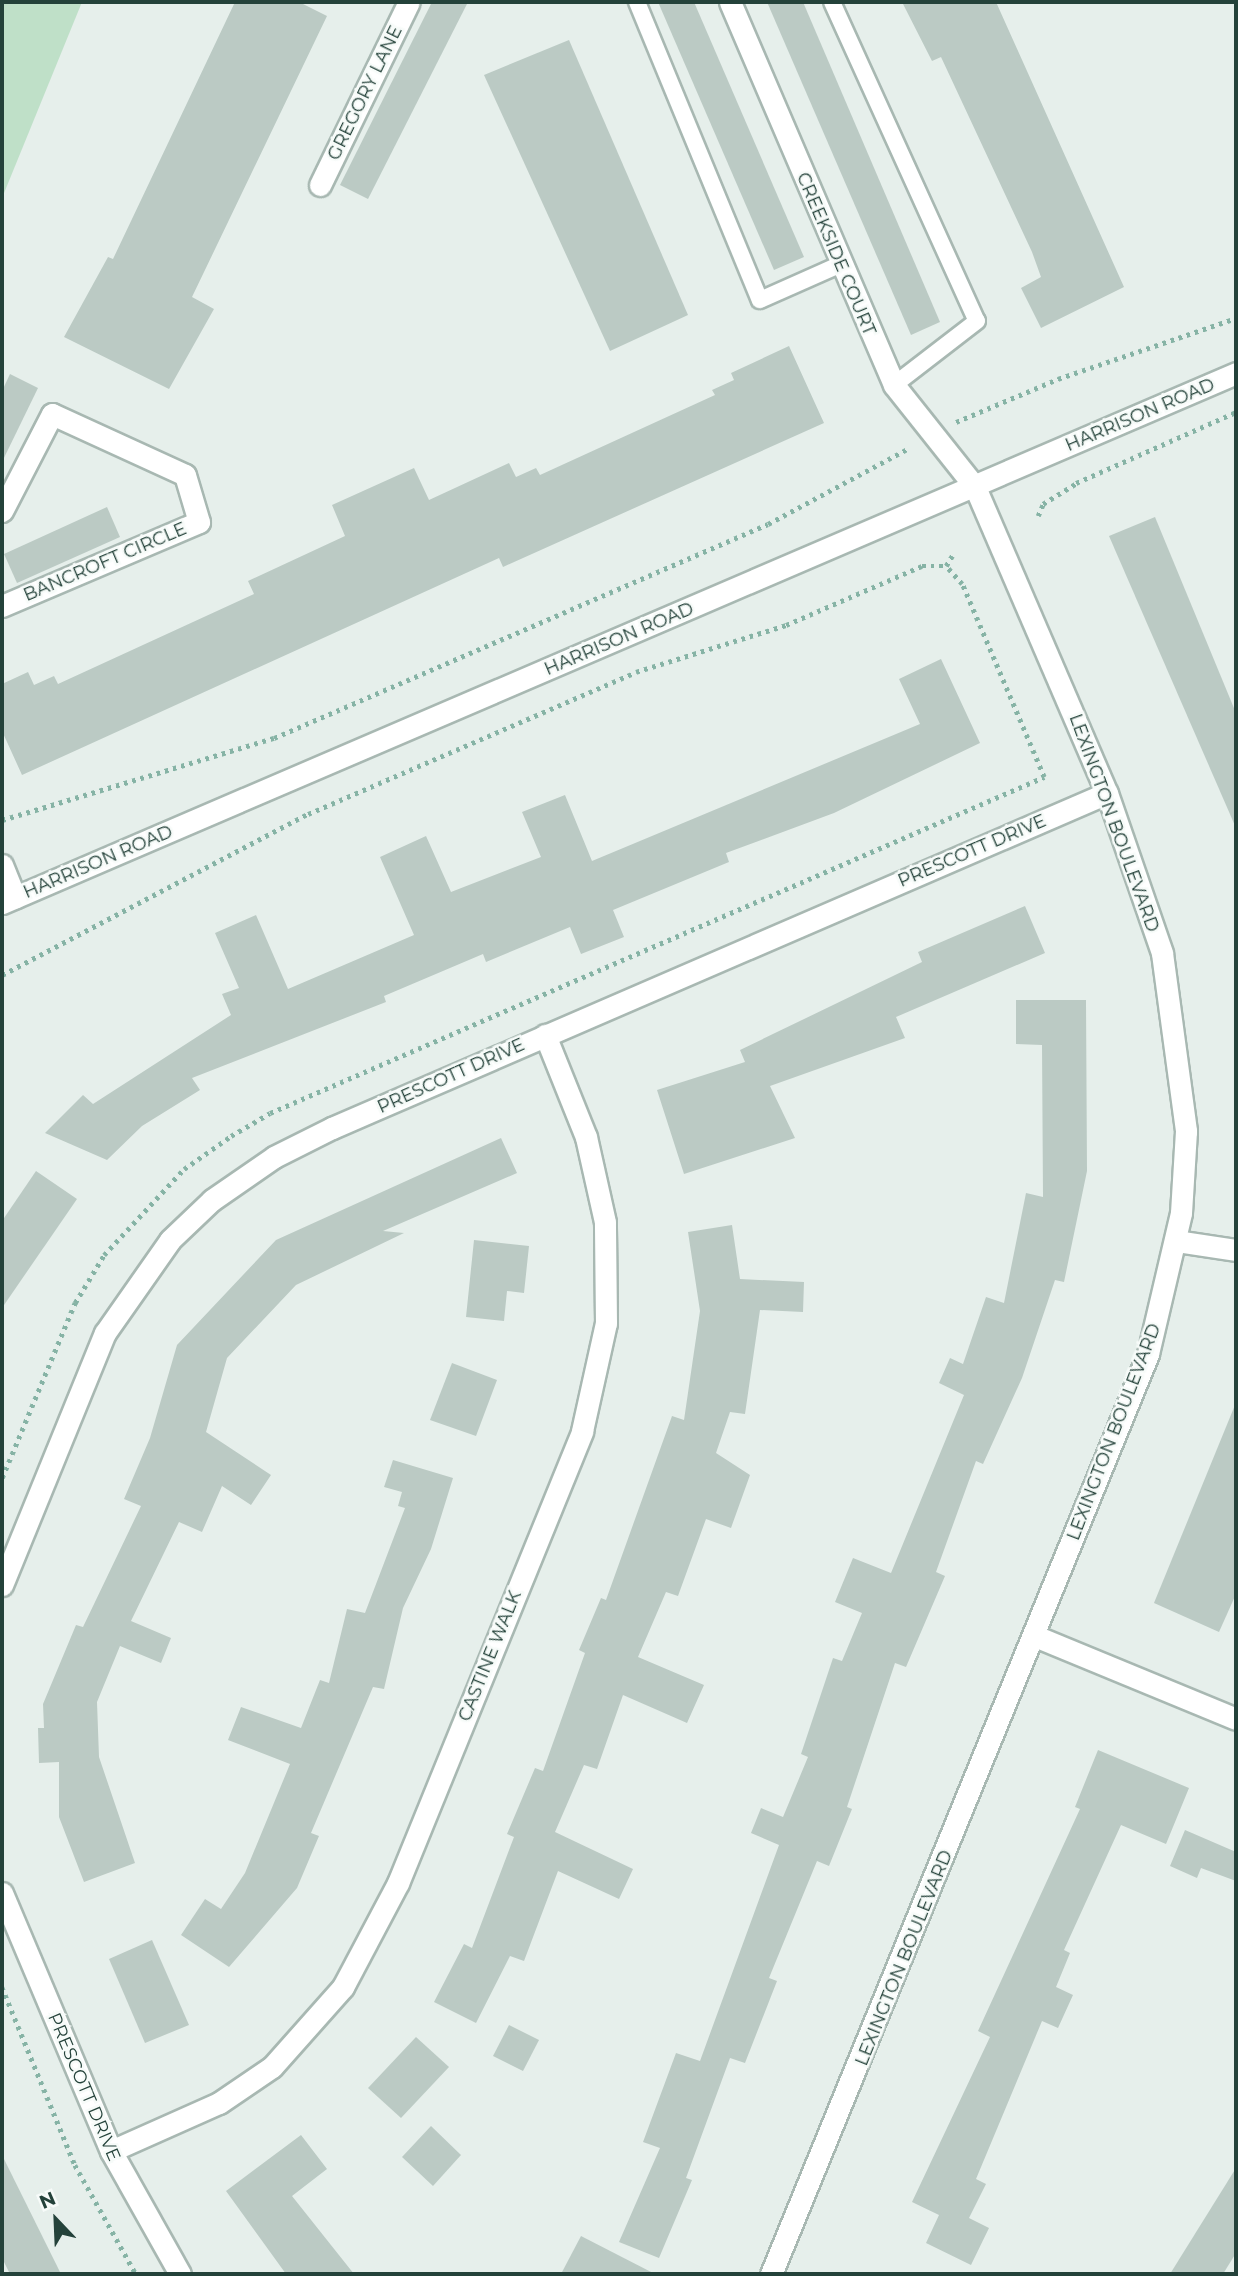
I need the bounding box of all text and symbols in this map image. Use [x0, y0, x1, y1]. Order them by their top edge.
street label: GREGORY LANE [323, 22, 407, 164]
street label: CREEKSIDE COURT [792, 169, 880, 339]
street label: HARRISON ROAD [1062, 374, 1218, 456]
street label: BANCROFT CIRCLE [20, 518, 190, 606]
street label: HARRISON ROAD [541, 598, 697, 680]
street label: LEXINGTON BOULEVARD [1064, 711, 1164, 935]
street label: PRESCOTT DRIVE [895, 810, 1049, 892]
street label: HARRISON ROAD [20, 821, 176, 903]
street label: PRESCOTT DRIVE [374, 1034, 528, 1118]
street label: LEXINGTON BOULEVARD [1063, 1320, 1165, 1544]
street label: CASTINE WALK [454, 1587, 526, 1725]
street label: LEXINGTON BOULEVARD [851, 1847, 957, 2069]
street label: PRESCOTT DRIVE [43, 2010, 125, 2164]
north arrow [21, 2185, 91, 2255]
text: N [36, 2187, 59, 2214]

